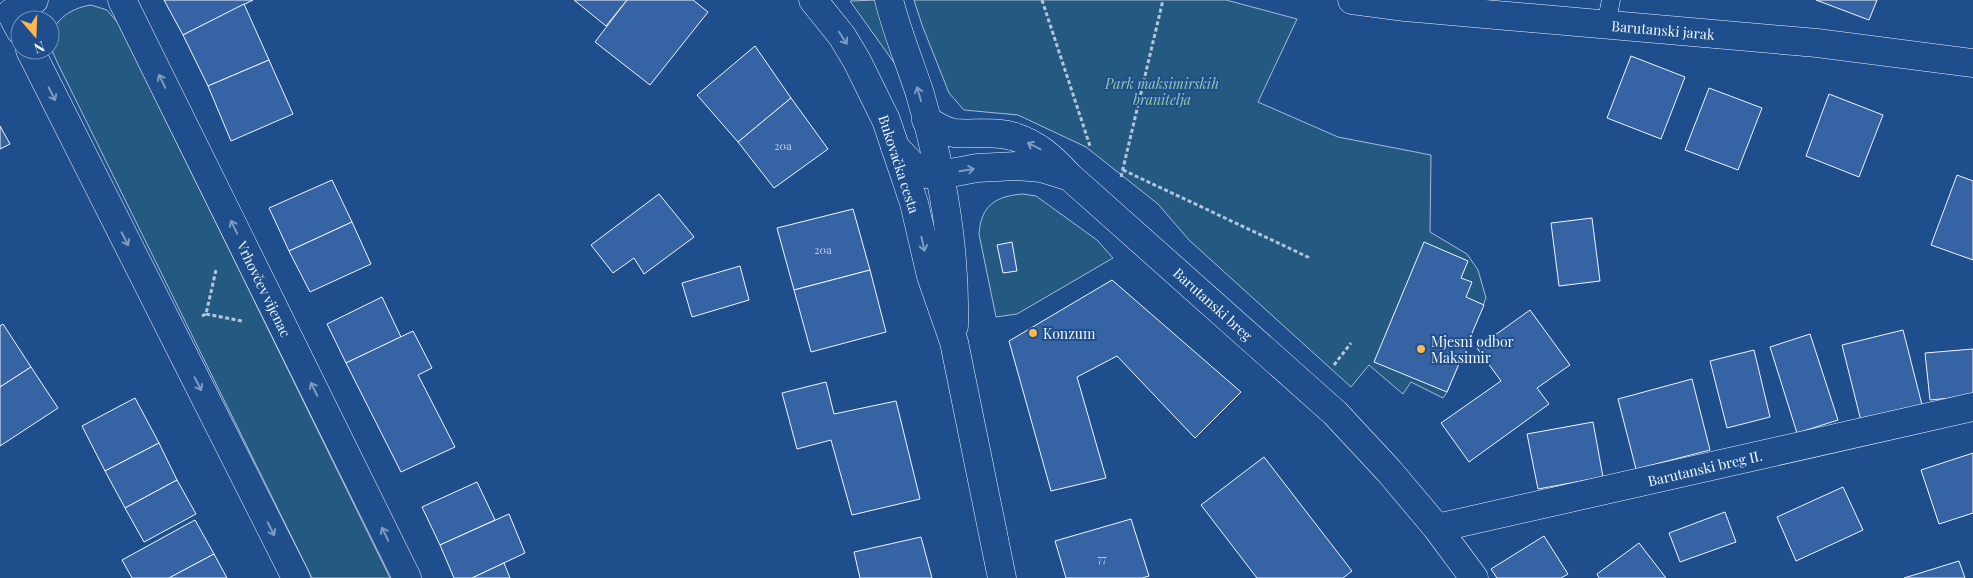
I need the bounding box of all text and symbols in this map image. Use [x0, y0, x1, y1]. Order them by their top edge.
north arrow [10, 10, 60, 60]
street label: Barutanski jarak [1611, 16, 1716, 44]
one-way arrow [838, 31, 848, 45]
text: N [32, 37, 47, 58]
one-way arrow [157, 74, 166, 89]
park label: Park maksimirskih branitelja [1104, 74, 1219, 109]
one-way arrow [47, 86, 57, 101]
one-way arrow [914, 86, 924, 102]
street label: Bukovačka cesta [874, 112, 924, 216]
house number: 20a [774, 138, 792, 153]
one-way arrow [1026, 141, 1041, 151]
one-way arrow [959, 165, 975, 175]
one-way arrow [229, 220, 238, 235]
one-way arrow [120, 231, 130, 246]
one-way arrow [919, 235, 928, 251]
street label: Vrhovčev vijenac [232, 237, 295, 340]
house number: 20a [814, 242, 832, 257]
street label: Barutanski breg [1169, 263, 1257, 345]
place label: Konzum [1043, 324, 1096, 343]
marker: Konzum [1027, 327, 1039, 339]
place label: Mjesni odbor Maksimir [1431, 332, 1515, 367]
marker: Mjesni odbor Maksimir [1415, 343, 1427, 355]
one-way arrow [194, 376, 204, 391]
one-way arrow [308, 381, 318, 396]
street label: Barutanski breg II. [1646, 446, 1764, 490]
one-way arrow [267, 521, 276, 536]
one-way arrow [380, 527, 390, 542]
house number: 77 [1098, 551, 1107, 566]

